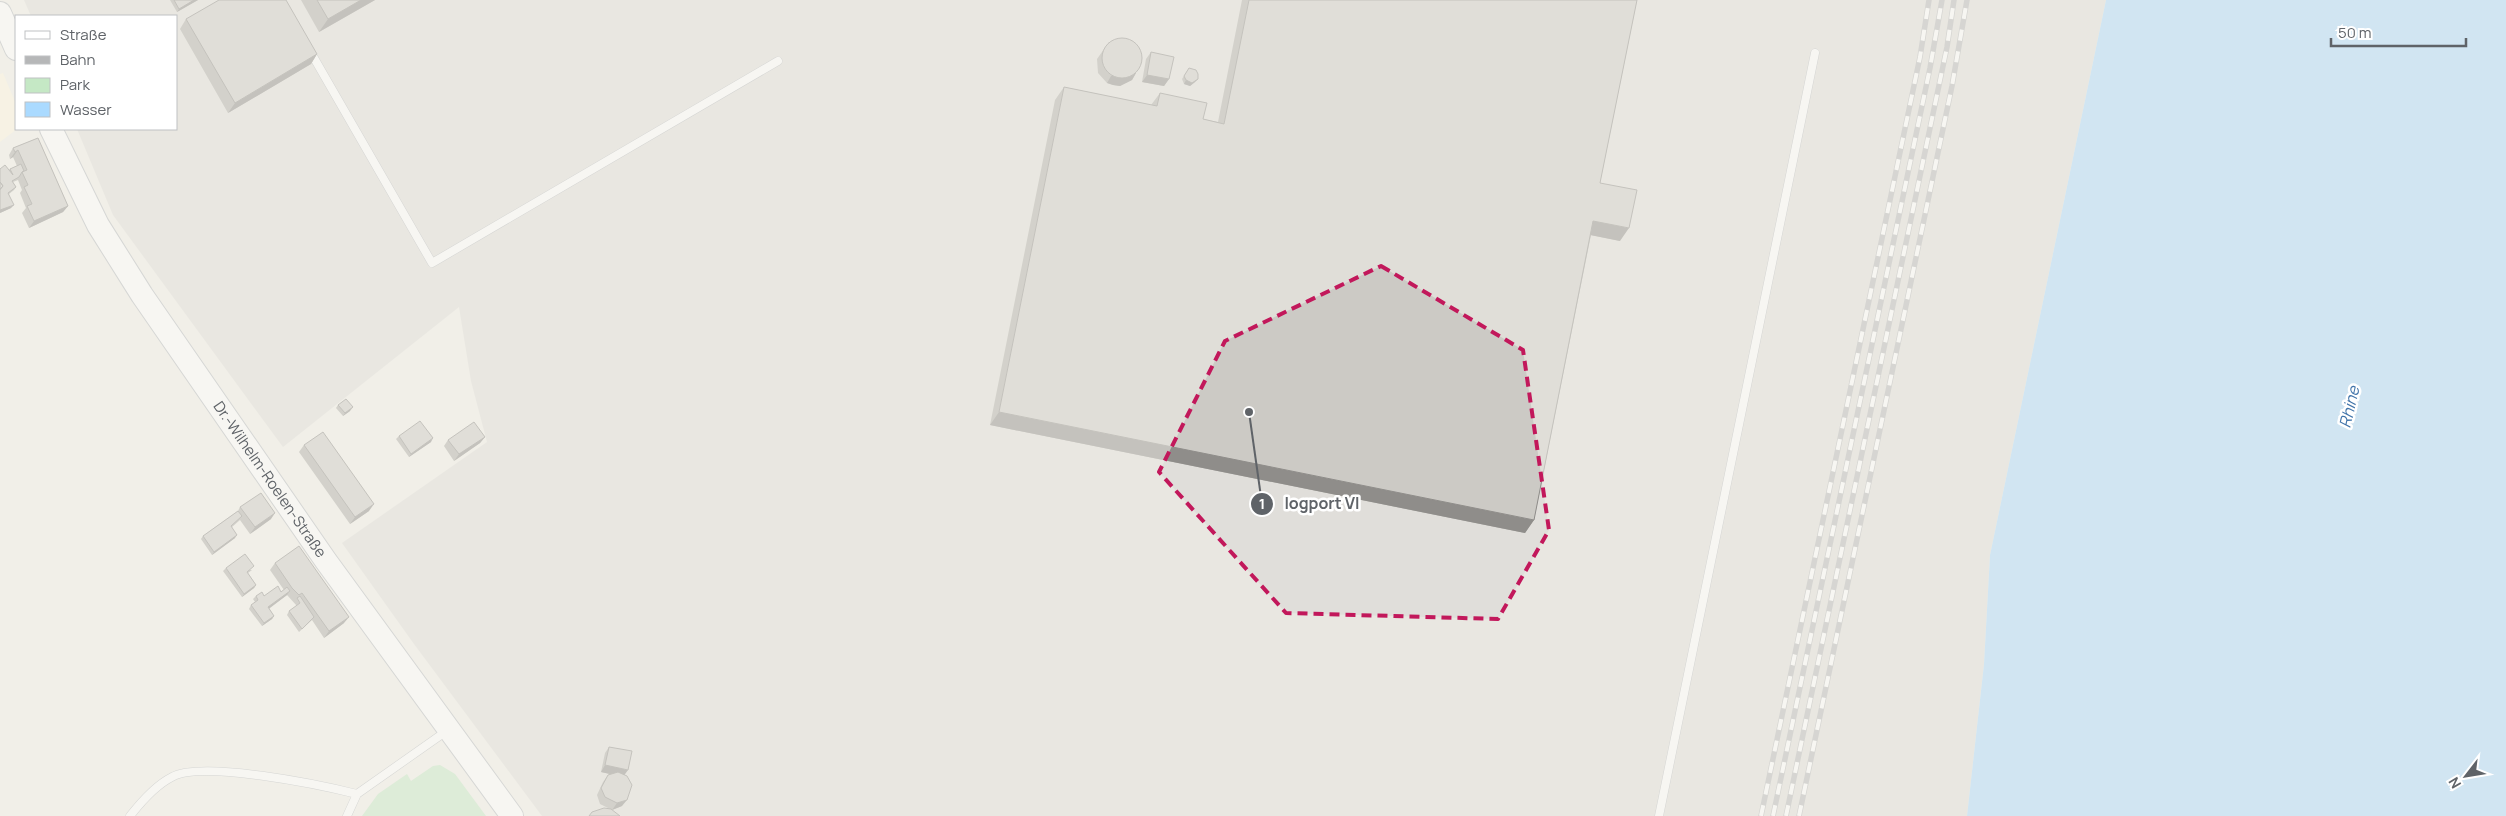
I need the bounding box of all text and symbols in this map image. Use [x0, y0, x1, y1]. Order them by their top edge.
legend [15, 15, 178, 130]
scale bar [2331, 15, 2466, 47]
text: 50 m [2338, 22, 2372, 43]
text: Straße [60, 24, 107, 45]
text: Bahn [60, 49, 95, 70]
text: Park [60, 74, 90, 95]
text: Wasser [60, 99, 112, 120]
water label: Rhine [2334, 382, 2365, 430]
street label: Dr.-Wilhelm-Roelen-Straße [209, 397, 332, 562]
callout: logport VI [1249, 488, 1369, 519]
text: logport VI [1284, 492, 1360, 514]
text: 1 [1259, 493, 1265, 514]
north arrow [2441, 751, 2491, 801]
text: N [2444, 774, 2465, 792]

